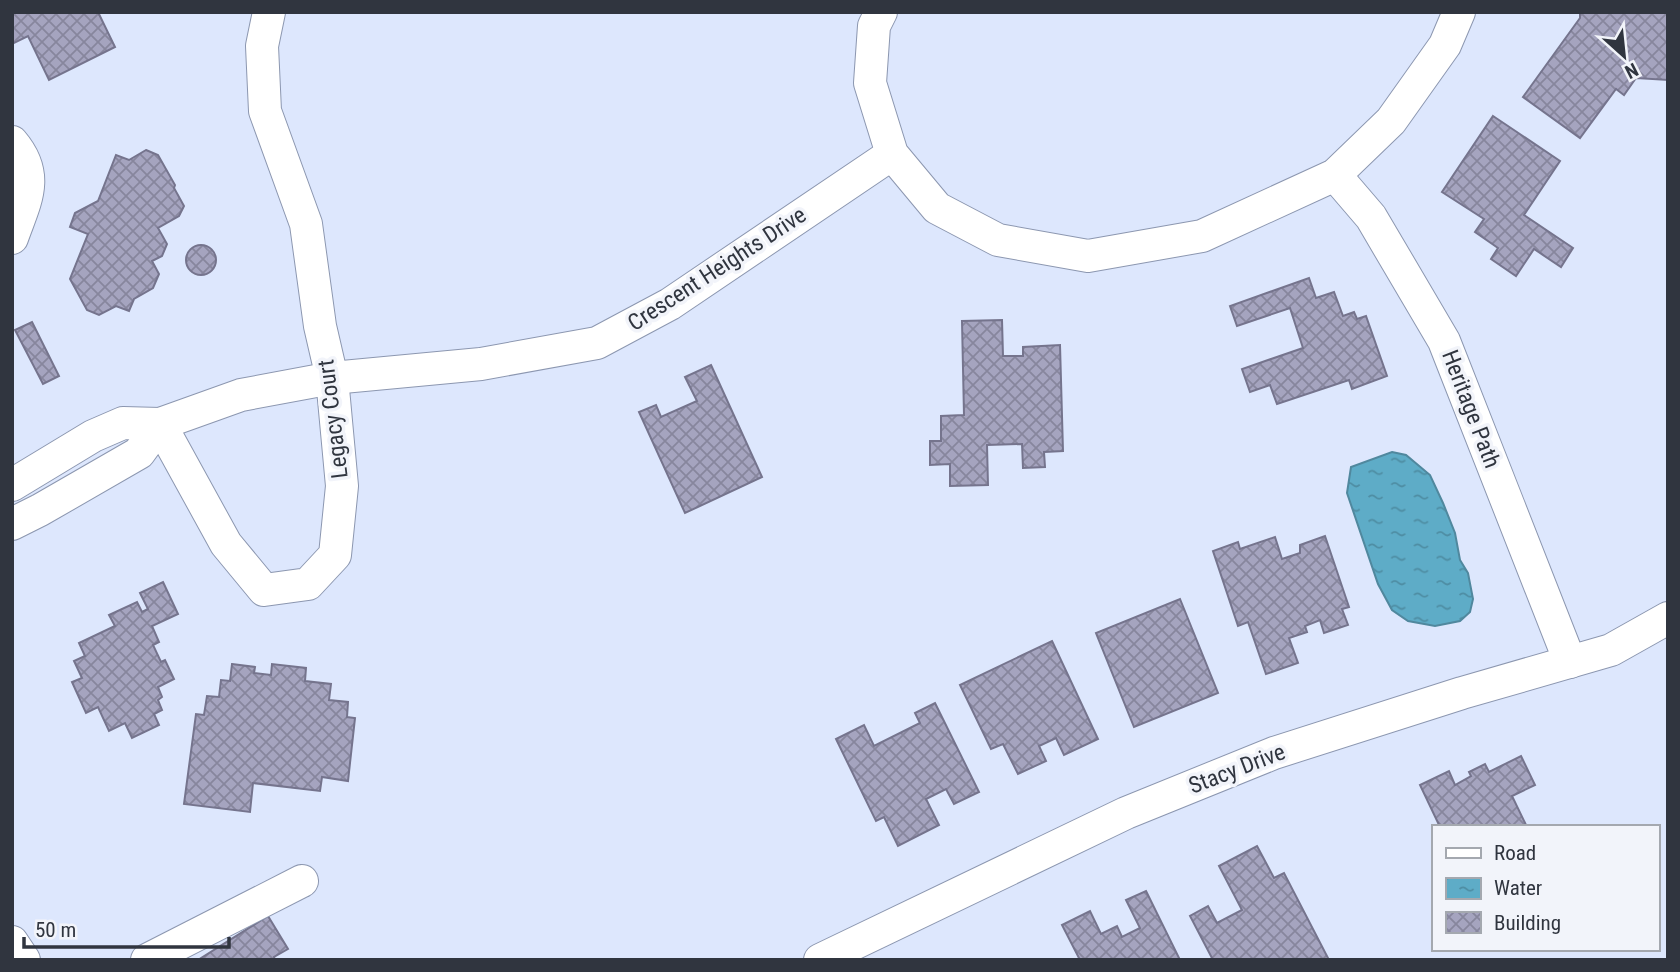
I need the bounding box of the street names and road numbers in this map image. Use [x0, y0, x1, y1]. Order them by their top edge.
street label: Crescent Heights Drive [623, 201, 811, 337]
street label: Heritage Path [1436, 346, 1506, 472]
street label: Legacy Court [312, 358, 354, 480]
street label: Stacy Drive [1185, 738, 1289, 800]

